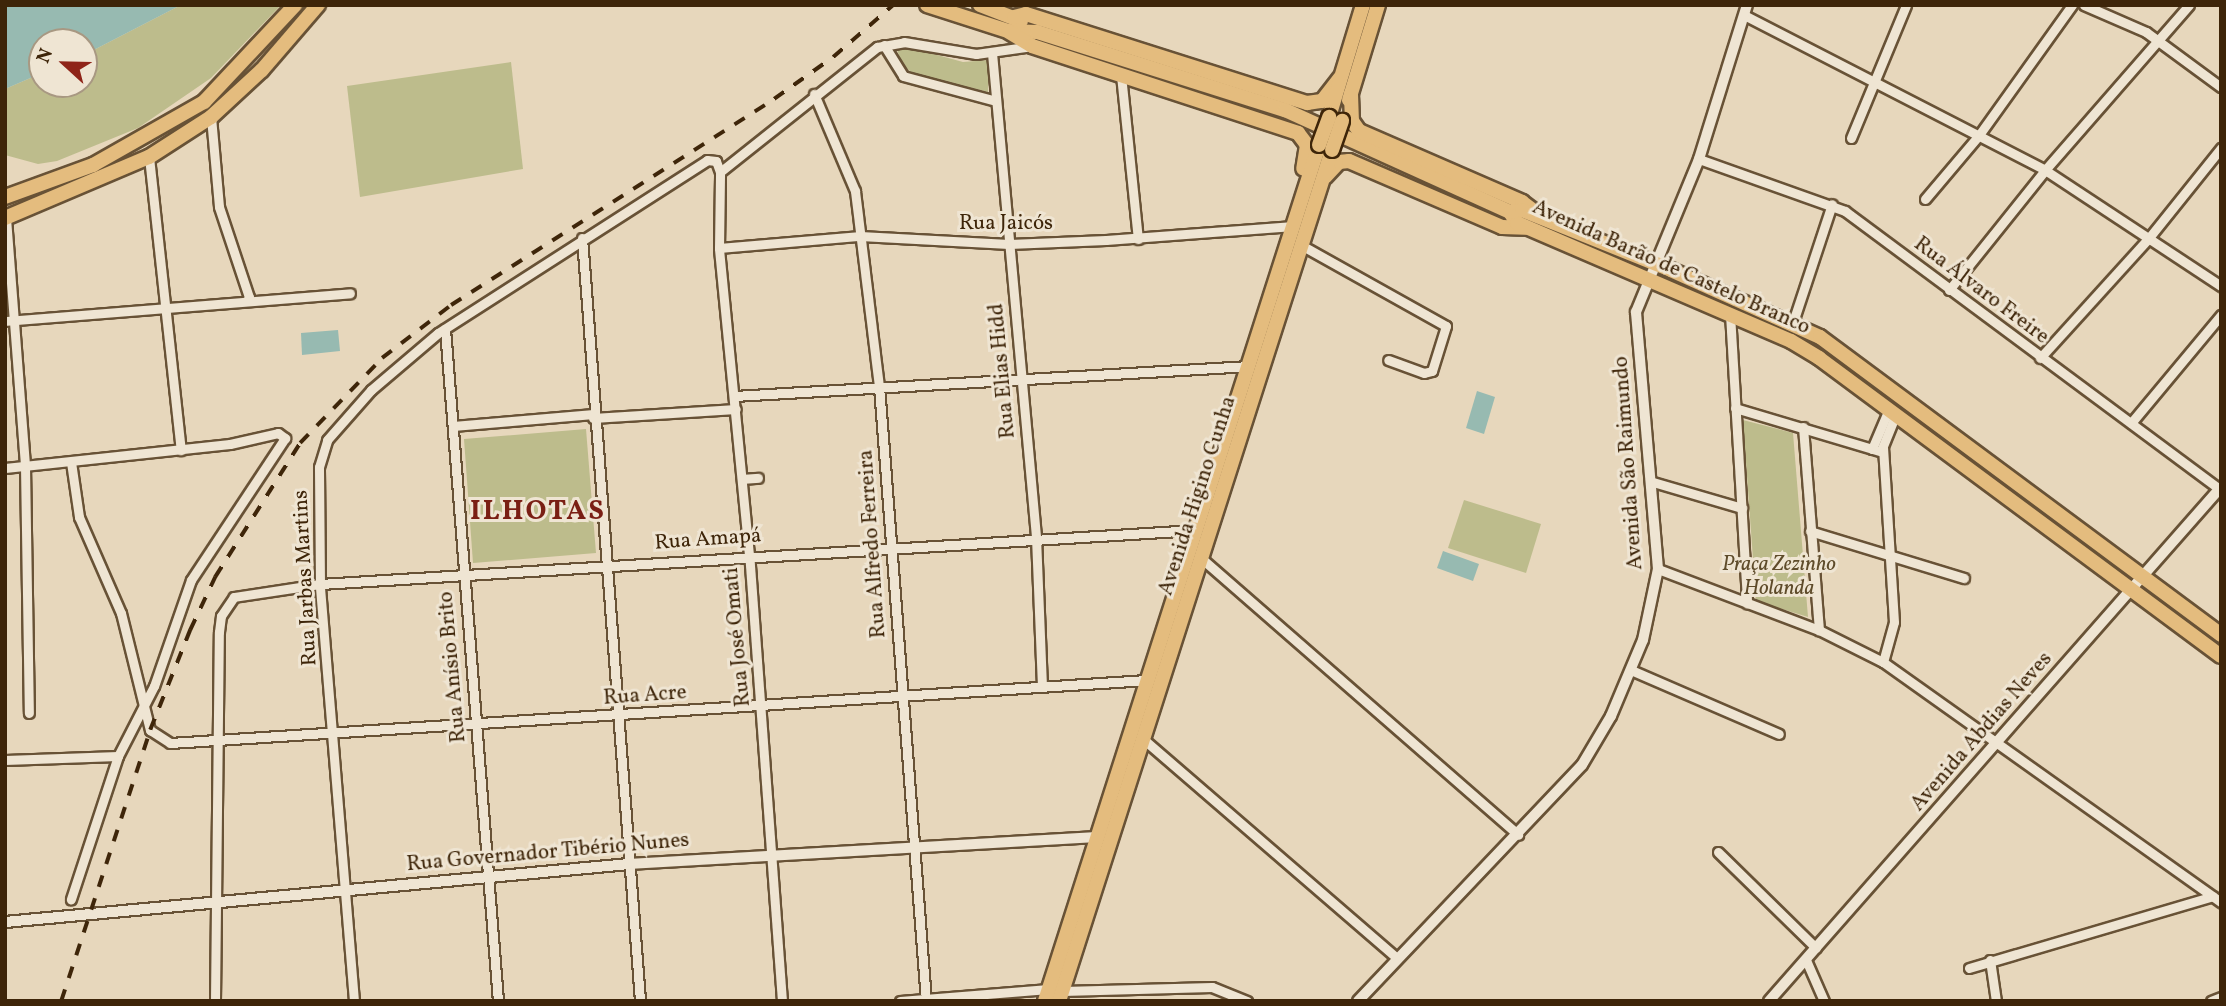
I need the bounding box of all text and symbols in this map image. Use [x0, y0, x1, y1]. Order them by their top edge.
north arrow [28, 28, 98, 98]
text: N [31, 45, 60, 67]
street label: Avenida Barão de Castelo Branco [1528, 195, 1814, 341]
street label: Rua Jaicós [959, 211, 1053, 237]
street label: Rua Álvaro Freire [1908, 232, 2054, 350]
street label: Rua Elias Hidd [985, 302, 1021, 440]
street label: Avenida São Raimundo [1609, 355, 1649, 571]
street label: Avenida Higino Cunha [1154, 393, 1242, 599]
street label: Rua Alfredo Ferreira [854, 449, 892, 639]
street label: Rua Jarbas Martins [289, 489, 323, 667]
district label: ILHOTAS [471, 495, 605, 529]
street label: Rua Amapá [654, 524, 762, 556]
park label: Praça Zezinho Holanda [1722, 552, 1836, 602]
street label: Rua José Omati [719, 566, 757, 708]
street label: Rua Anísio Brito [434, 590, 472, 744]
street label: Avenida Abdias Neves [1906, 647, 2058, 817]
street label: Rua Acre [603, 681, 687, 711]
street label: Rua Governador Tibério Nunes [405, 828, 691, 878]

